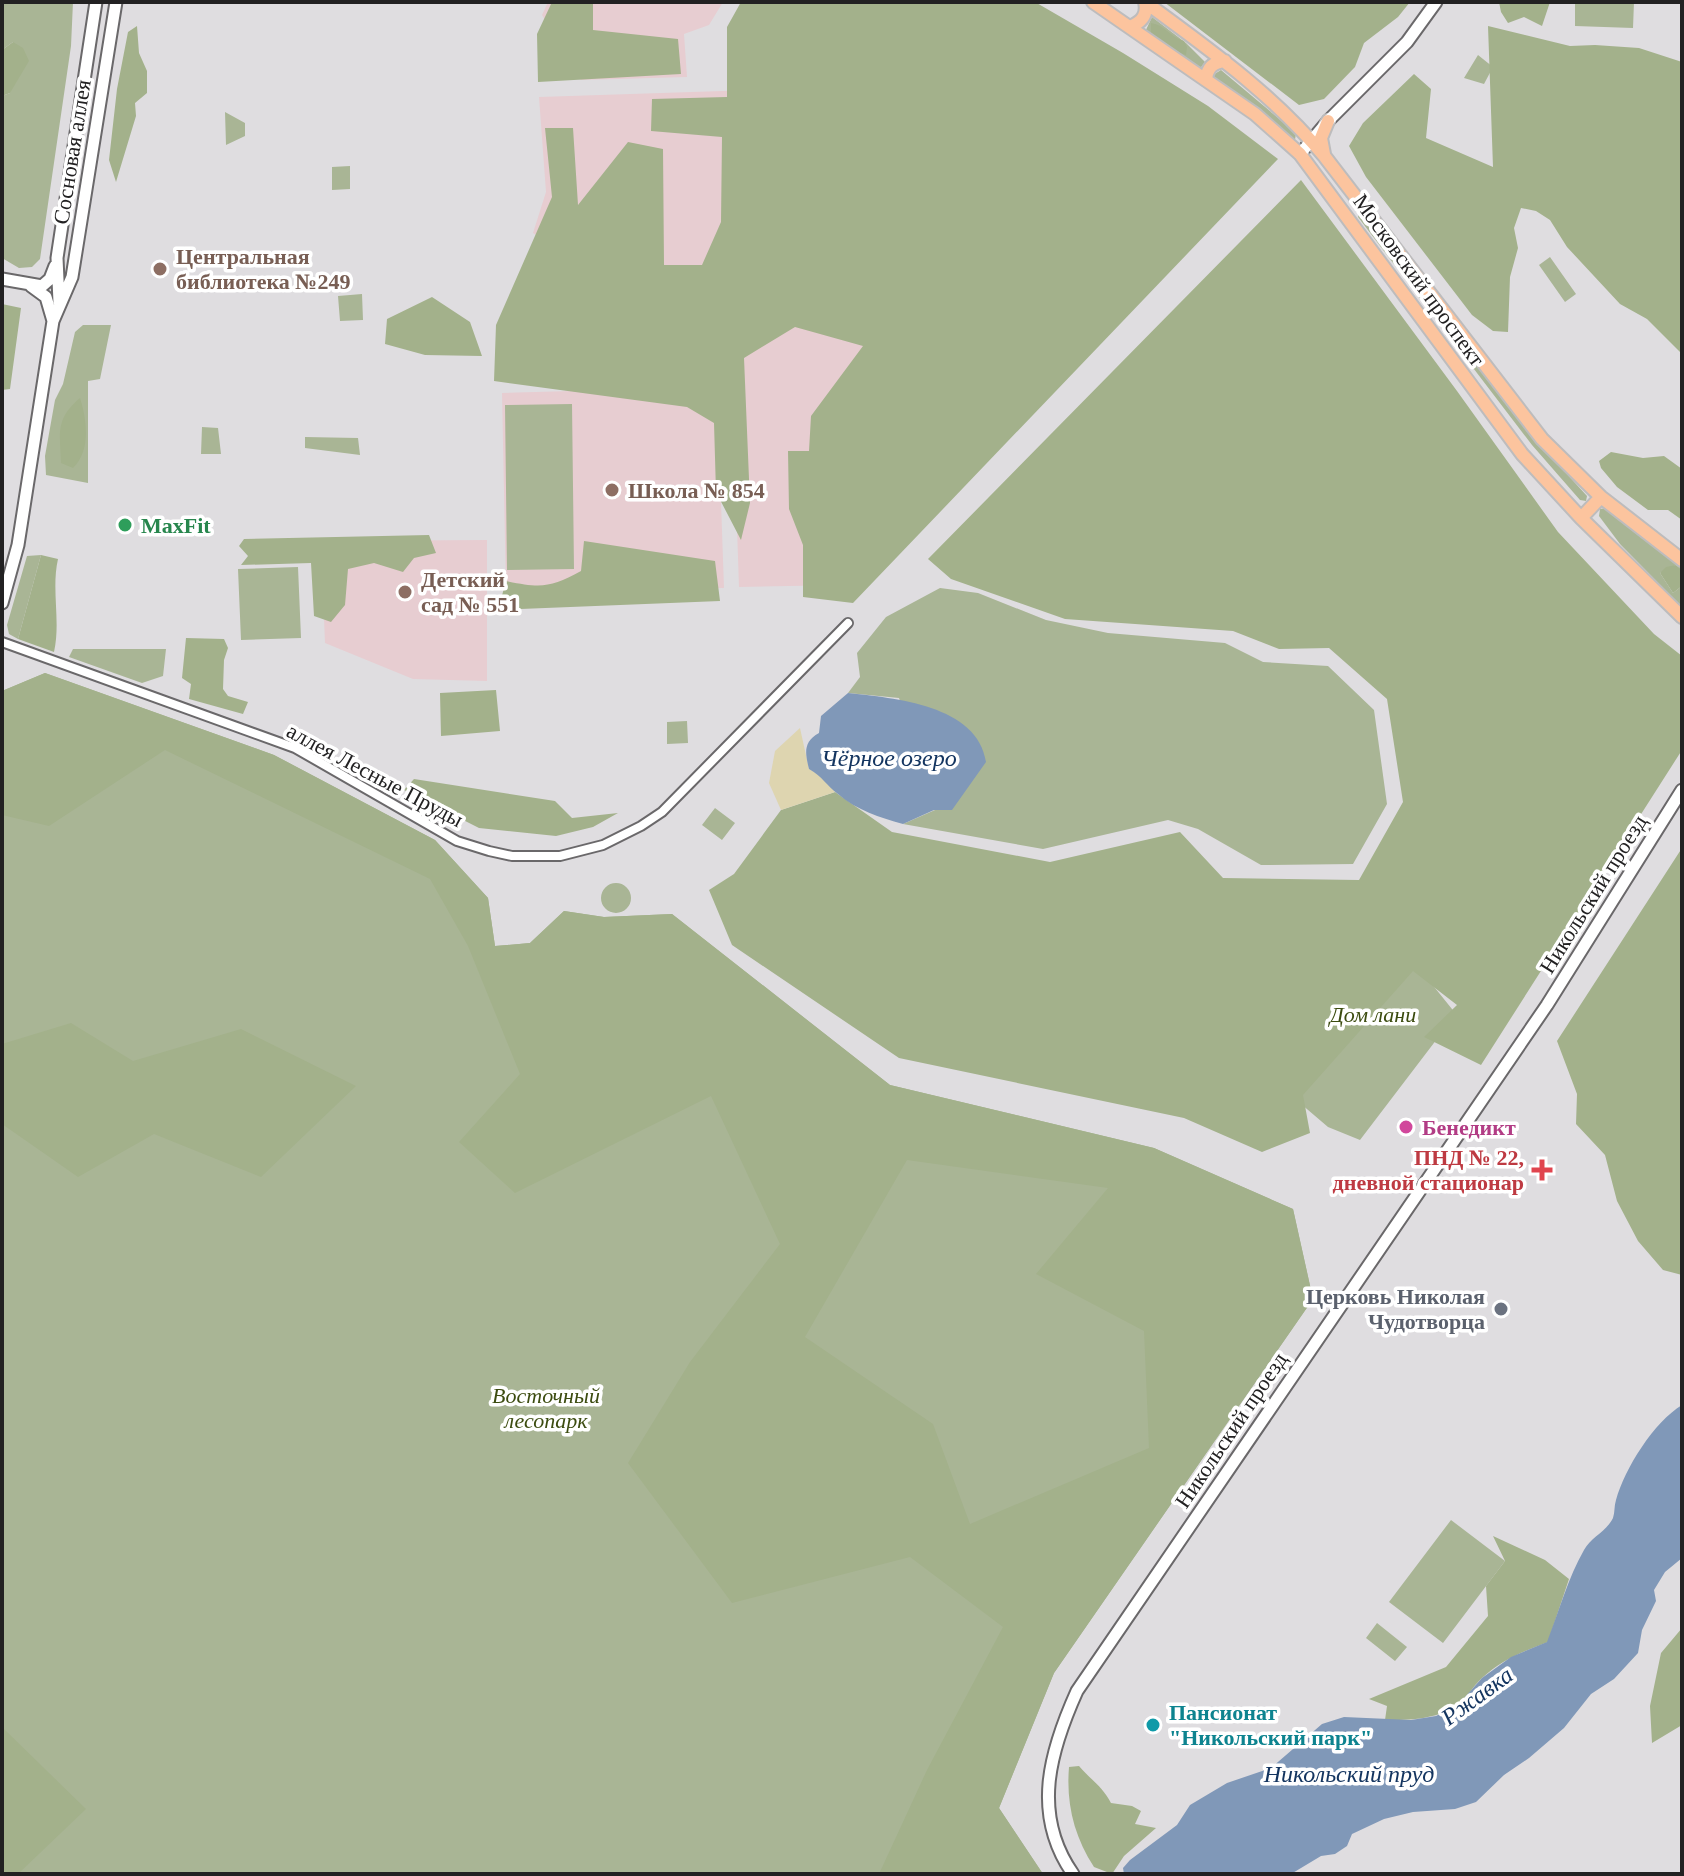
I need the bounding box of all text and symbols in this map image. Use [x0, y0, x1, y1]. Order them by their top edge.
street label: Сосновая аллея [48, 78, 96, 226]
street label: Московский проспект [1348, 189, 1490, 371]
place label: Центральная библиотека №249 [176, 244, 350, 294]
marker: Центральная библиотека №249 [151, 260, 169, 278]
place label: Школа № 854 [628, 478, 765, 503]
marker: Школа № 854 [603, 481, 621, 499]
place label: MaxFit [141, 513, 211, 538]
marker: MaxFit [116, 516, 134, 534]
place label: Детский сад № 551 [421, 567, 519, 617]
marker: Детский сад № 551 [396, 583, 414, 601]
street label: аллея Лесные Пруды [283, 718, 468, 832]
water label: Чёрное озеро [821, 745, 957, 771]
street label: Никольский проезд [1534, 810, 1652, 978]
park label: Дом лани [1328, 1002, 1416, 1027]
place label: Бенедикт [1422, 1115, 1516, 1140]
marker: Бенедикт [1397, 1118, 1415, 1136]
place label: ПНД № 22, дневной стационар [1333, 1145, 1524, 1195]
marker: ПНД № 22, дневной стационар [1531, 1159, 1553, 1181]
place label: Церковь Николая Чудотворца [1306, 1284, 1485, 1334]
marker: Церковь Николая Чудотворца [1492, 1300, 1510, 1318]
street label: Никольский проезд [1170, 1348, 1292, 1512]
park label: Восточный лесопарк [492, 1383, 600, 1433]
water label: Ржавка [1435, 1661, 1518, 1731]
place label: Пансионат "Никольский парк" [1169, 1700, 1372, 1750]
marker: Пансионат "Никольский парк" [1144, 1716, 1162, 1734]
water label: Никольский пруд [1263, 1761, 1434, 1787]

